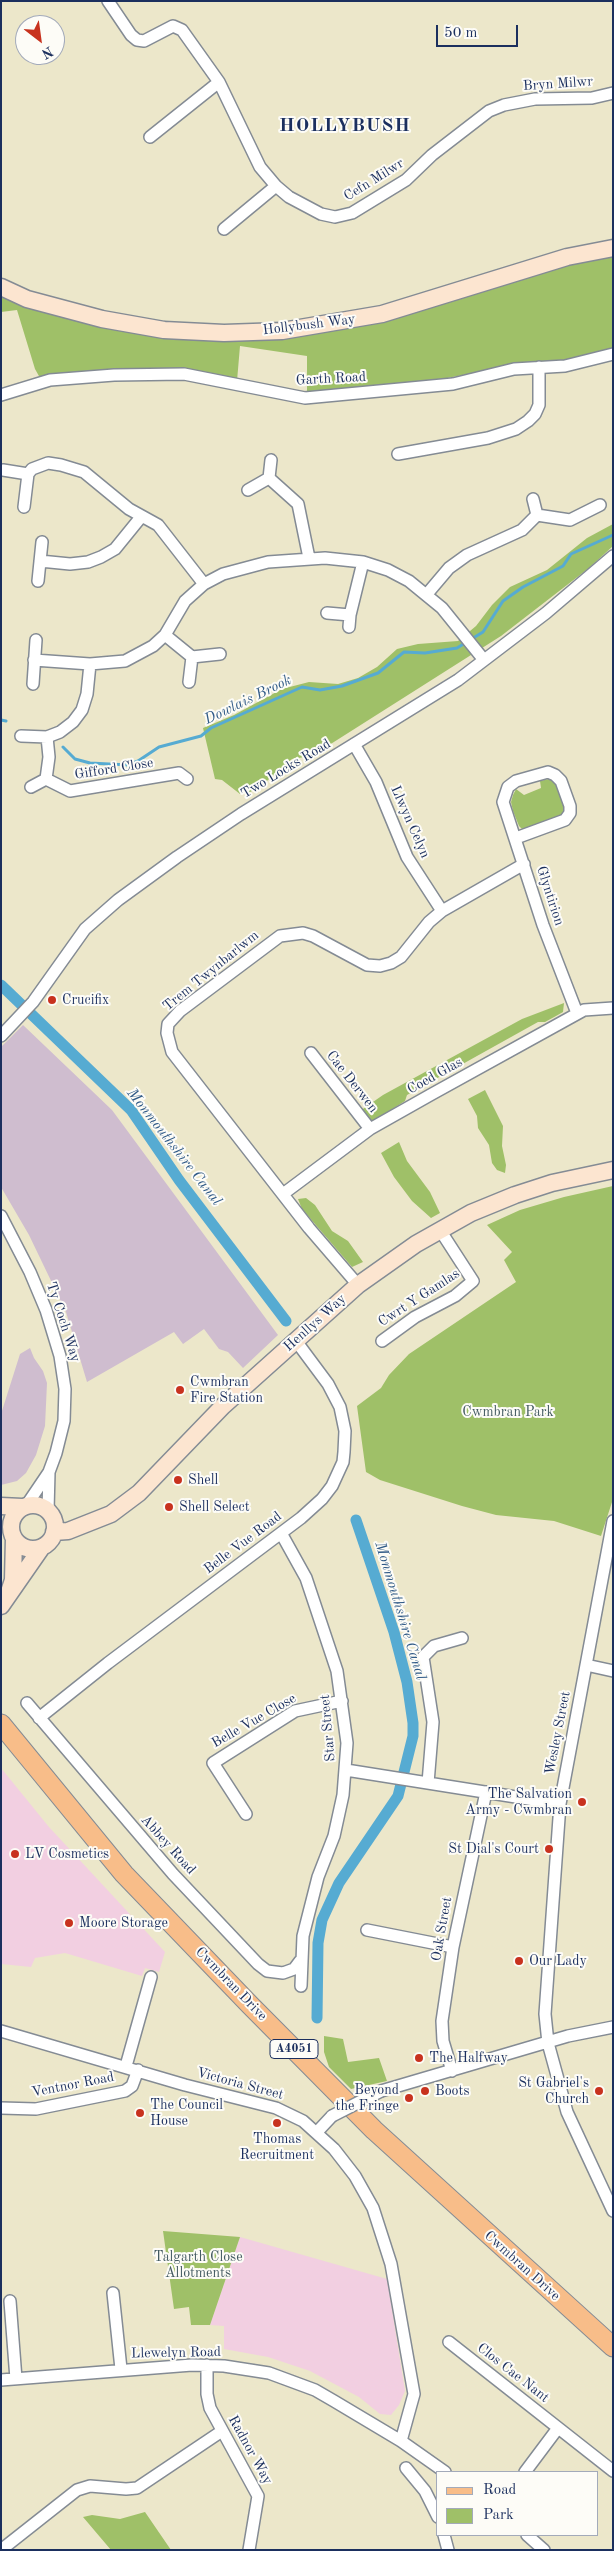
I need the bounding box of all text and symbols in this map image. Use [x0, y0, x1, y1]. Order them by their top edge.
north arrow [15, 15, 65, 65]
scale bar [439, 15, 522, 47]
text: 50 m [444, 26, 478, 41]
text: N [39, 43, 55, 61]
street label: Bryn Milwr [522, 73, 594, 95]
district label: HOLLYBUSH [278, 115, 412, 137]
street label: Cefn Milwr [341, 155, 407, 205]
street label: Hollybush Way [262, 311, 356, 339]
street label: Garth Road [295, 369, 367, 389]
water label: Dowlais Brook [201, 671, 295, 729]
street label: Two Locks Road [238, 736, 334, 802]
street label: Gifford Close [73, 754, 155, 784]
street label: Llwyn Celyn [387, 783, 433, 861]
street label: Glyntirion [533, 864, 567, 928]
street label: Trem Twynbarlwm [160, 927, 262, 1015]
place label: Crucifix [62, 992, 109, 1008]
marker: Crucifix [46, 994, 58, 1006]
street label: Cae Derwen [323, 1048, 381, 1116]
street label: Coed Glas [404, 1054, 466, 1098]
water label: Monmouthshire Canal [123, 1085, 225, 1209]
street label: Cwrt Y Gamlas [375, 1265, 463, 1331]
street label: Ty Coch Way [42, 1280, 84, 1364]
street label: Henllys Way [280, 1291, 350, 1355]
place label: Cwmbran Fire Station [190, 1374, 263, 1406]
marker: Cwmbran Fire Station [174, 1384, 186, 1396]
park label: Cwmbran Park [462, 1404, 554, 1420]
place label: Shell [188, 1472, 218, 1488]
marker: Shell [172, 1474, 184, 1486]
place label: Shell Select [179, 1499, 250, 1515]
marker: Shell Select [163, 1501, 175, 1513]
street label: Belle Vue Road [201, 1508, 285, 1578]
water label: Monmouthshire Canal [370, 1540, 430, 1682]
street label: Belle Vue Close [209, 1690, 299, 1752]
street label: Wesley Street [542, 1690, 574, 1776]
street label: Star Street [317, 1694, 339, 1762]
place label: The Salvation Army - Cwmbran [465, 1786, 572, 1818]
marker: The Salvation Army - Cwmbran [576, 1796, 588, 1808]
street label: Abbey Road [137, 1812, 199, 1878]
place label: St Dial's Court [448, 1841, 539, 1857]
marker: St Dial's Court [543, 1843, 555, 1855]
place label: LV Cosmetics [25, 1846, 109, 1862]
marker: LV Cosmetics [9, 1848, 21, 1860]
street label: Oak Street [428, 1896, 456, 1962]
place label: Moore Storage [79, 1915, 168, 1931]
marker: Moore Storage [63, 1917, 75, 1929]
street label: Cwmbran Drive [192, 1944, 270, 2024]
place label: Our Lady [529, 1953, 587, 1969]
marker: Our Lady [513, 1955, 525, 1967]
road number: A4051 [270, 2040, 318, 2058]
place label: The Halfway [429, 2050, 508, 2066]
marker: The Halfway [413, 2052, 425, 2064]
street label: Victoria Street [195, 2064, 285, 2104]
street label: Ventnor Road [30, 2069, 116, 2101]
place label: St Gabriel's Church [518, 2075, 589, 2108]
place label: Beyond the Fringe [336, 2082, 399, 2114]
place label: Boots [435, 2083, 470, 2099]
marker: Boots [419, 2085, 431, 2097]
marker: St Gabriel's Church [593, 2085, 605, 2097]
marker: Beyond the Fringe [403, 2092, 415, 2104]
place label: The Council House [150, 2097, 223, 2130]
marker: The Council House [134, 2107, 146, 2119]
marker: Thomas Recruitment [271, 2117, 283, 2129]
place label: Thomas Recruitment [240, 2131, 314, 2164]
street label: Cwmbran Drive [481, 2228, 563, 2304]
park label: Talgarth Close Allotments [153, 2249, 243, 2282]
street label: Clos Cae Nant [474, 2340, 552, 2406]
street label: Llewelyn Road [131, 2344, 221, 2362]
street label: Radnor Way [224, 2413, 276, 2487]
legend [436, 2471, 599, 2536]
text: Road [483, 2483, 516, 2498]
text: Park [483, 2508, 514, 2523]

